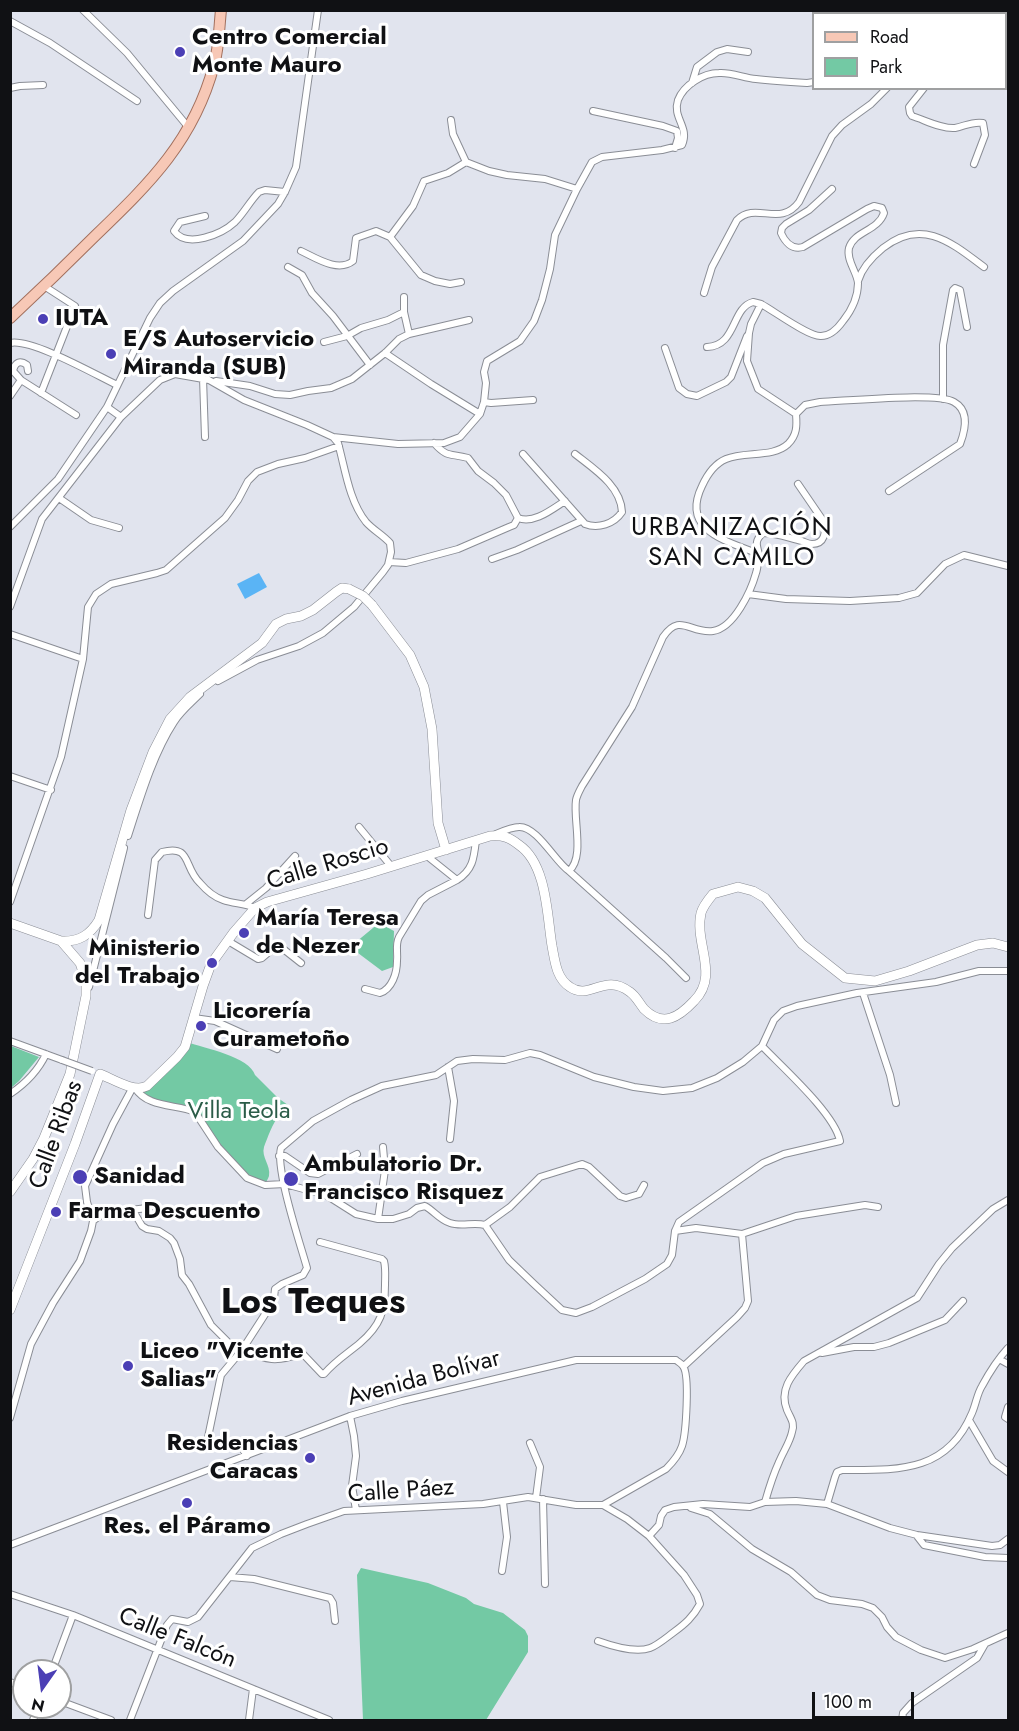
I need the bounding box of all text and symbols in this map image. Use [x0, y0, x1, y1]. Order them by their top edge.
legend [812, 12, 1007, 90]
place label: Centro Comercial Monte Mauro [192, 24, 387, 80]
text: Road [870, 24, 909, 50]
marker: Centro Comercial Monte Mauro [173, 45, 187, 59]
text: Park [870, 54, 902, 80]
place label: IUTA [55, 305, 108, 333]
marker: IUTA [36, 312, 50, 326]
place label: E/S Autoservicio Miranda (SUB) [123, 326, 314, 382]
marker: E/S Autoservicio Miranda (SUB) [104, 347, 118, 361]
district label: URBANIZACIÓN SAN CAMILO [631, 513, 833, 574]
street label: Calle Roscio [264, 833, 392, 897]
place label: María Teresa de Nezer [256, 905, 399, 961]
marker: María Teresa de Nezer [237, 926, 251, 940]
place label: Ministerio del Trabajo [75, 935, 200, 991]
marker: Ministerio del Trabajo [205, 956, 219, 970]
place label: Licorería Curametoño [213, 998, 350, 1054]
marker: Licorería Curametoño [194, 1019, 208, 1033]
street label: Calle Ribas [24, 1077, 90, 1193]
park label: Villa Teola [187, 1098, 291, 1126]
place label: Ambulatorio Dr. Francisco Risquez [304, 1151, 504, 1207]
place label: Sanidad [94, 1163, 185, 1191]
marker: Sanidad [71, 1168, 89, 1186]
marker: Ambulatorio Dr. Francisco Risquez [282, 1170, 300, 1188]
place label: Farma Descuento [68, 1198, 260, 1226]
marker: Farma Descuento [49, 1205, 63, 1219]
district label: Los Teques [221, 1282, 405, 1326]
place label: Liceo "Vicente Salias" [140, 1338, 304, 1394]
street label: Avenida Bolívar [344, 1345, 504, 1413]
marker: Liceo "Vicente Salias" [121, 1359, 135, 1373]
place label: Residencias Caracas [166, 1430, 298, 1486]
marker: Residencias Caracas [303, 1451, 317, 1465]
street label: Calle Páez [347, 1474, 455, 1510]
marker: Res. el Páramo [180, 1496, 194, 1510]
place label: Res. el Páramo [103, 1513, 271, 1541]
street label: Calle Falcón [114, 1602, 240, 1676]
north arrow [12, 1659, 72, 1719]
scale bar [815, 1680, 917, 1718]
text: 100 m [823, 1689, 872, 1715]
text: N [29, 1692, 47, 1718]

